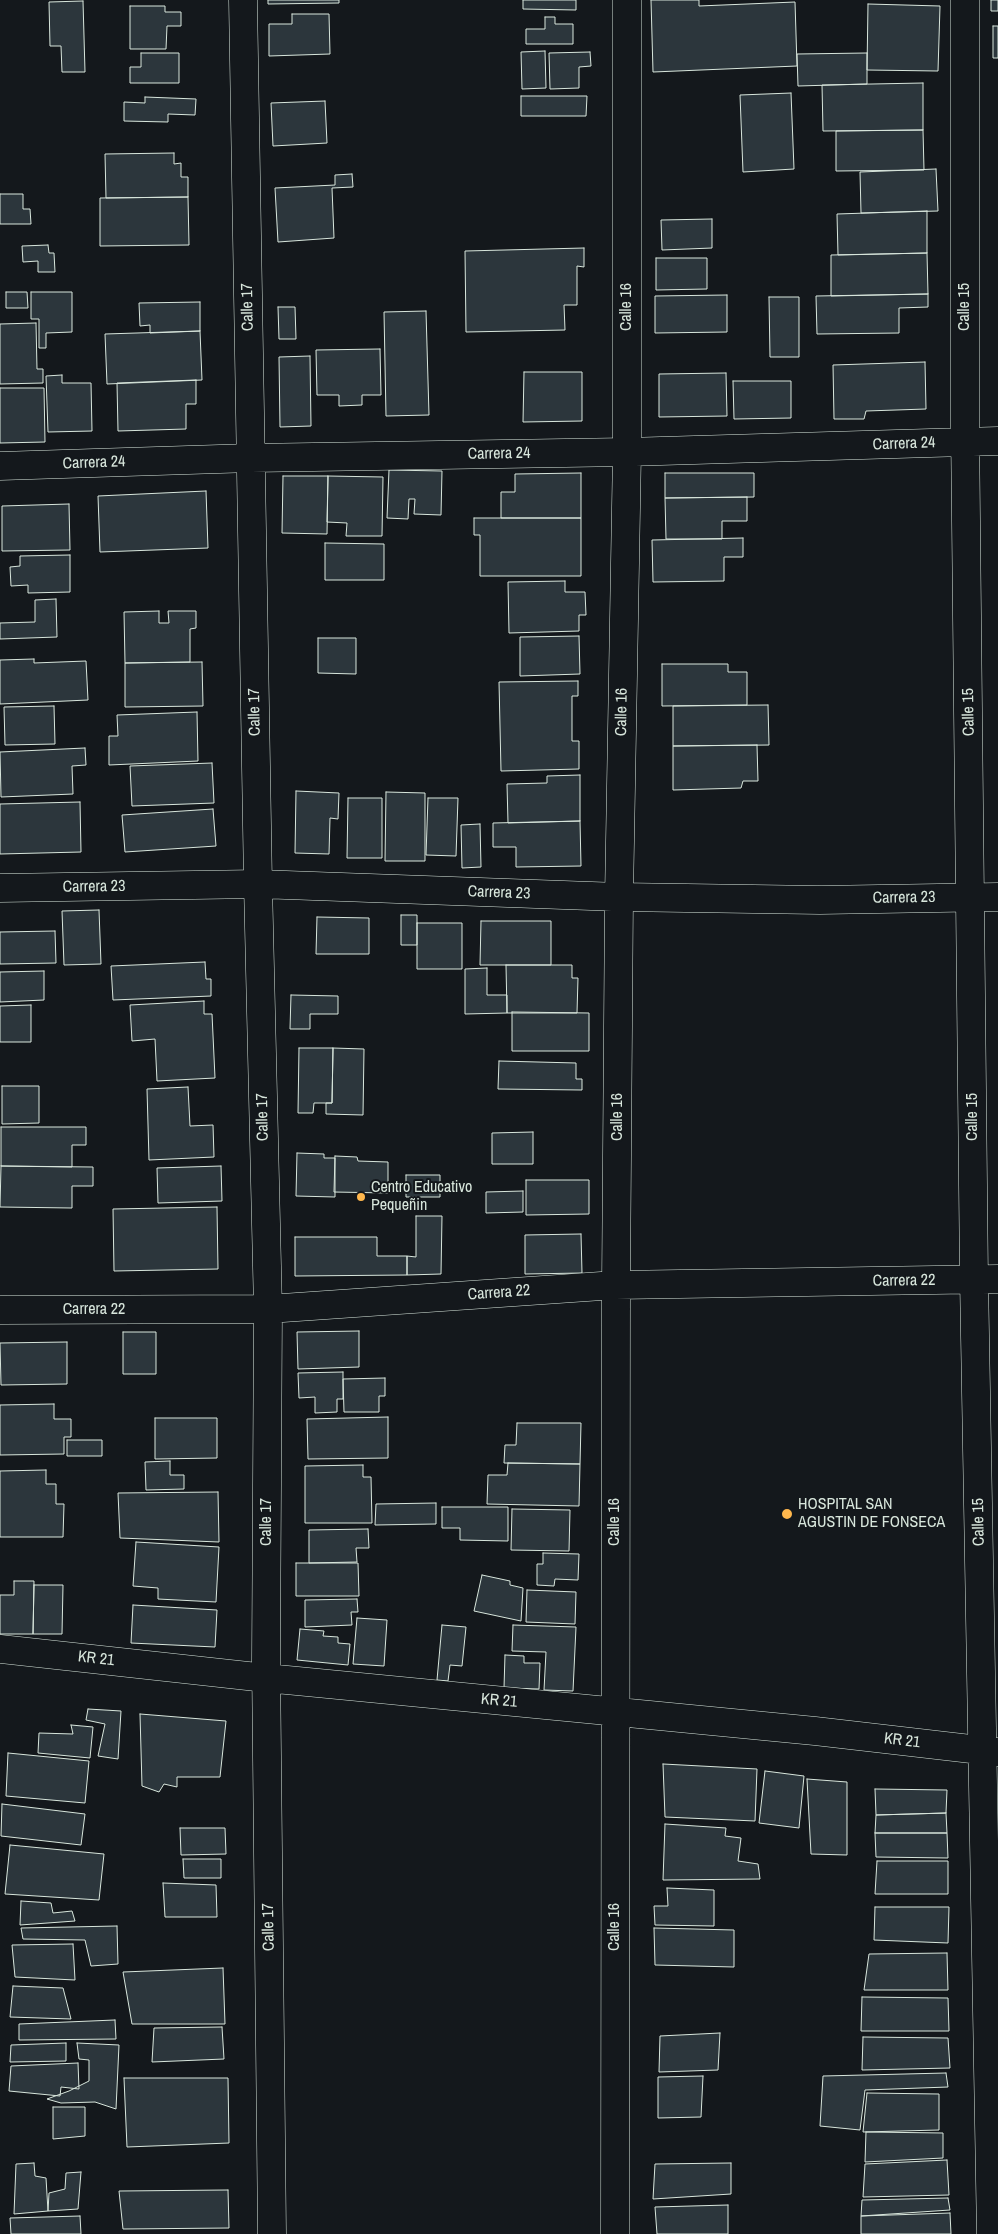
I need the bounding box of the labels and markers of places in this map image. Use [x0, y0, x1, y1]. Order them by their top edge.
place label: Centro Educativo Pequeñin [371, 1178, 472, 1216]
marker: Centro Educativo Pequeñin [355, 1191, 367, 1203]
place label: HOSPITAL SAN AGUSTIN DE FONSECA [798, 1495, 945, 1533]
marker: HOSPITAL SAN AGUSTIN DE FONSECA [780, 1507, 794, 1521]

